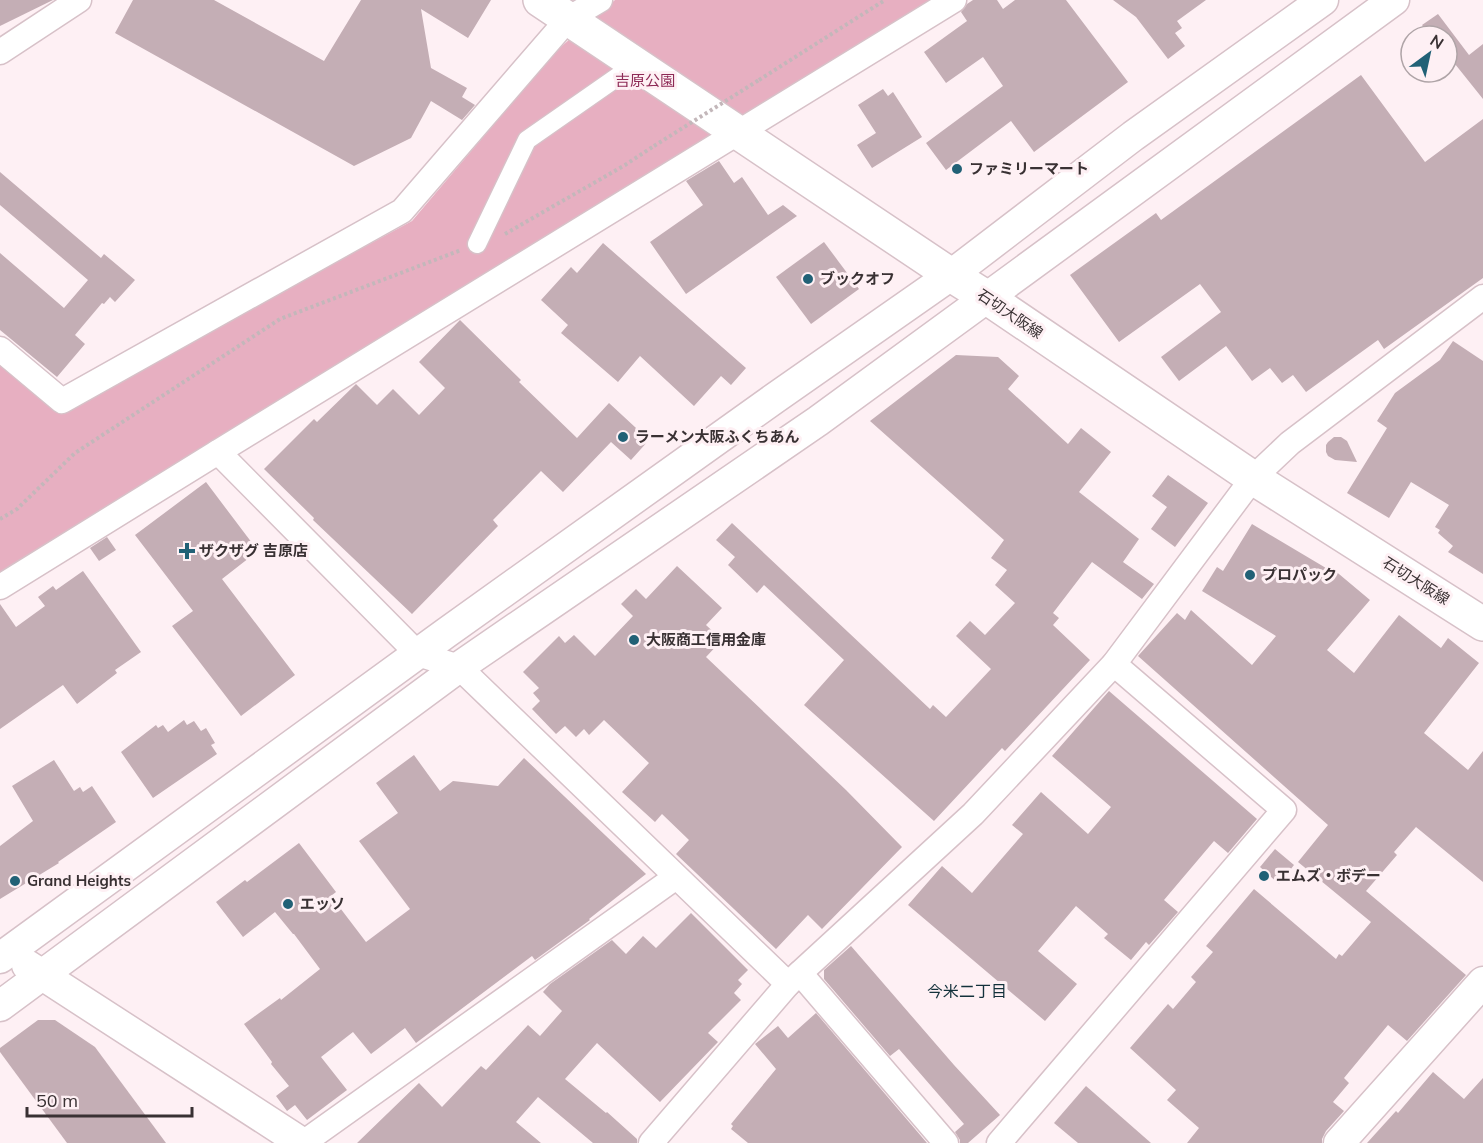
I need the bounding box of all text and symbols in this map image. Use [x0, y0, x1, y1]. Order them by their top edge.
north arrow [1399, 24, 1459, 84]
text: N [1427, 30, 1448, 53]
park label: 吉原公園 [615, 71, 675, 90]
place label: ファミリーマート [969, 159, 1089, 178]
marker: ファミリーマート [950, 162, 964, 176]
place label: ブックオフ [820, 269, 895, 288]
marker: ブックオフ [801, 272, 815, 286]
street label: 石切大阪線 [974, 285, 1047, 342]
place label: ラーメン大阪ふくちあん [635, 427, 799, 446]
marker: ラーメン大阪ふくちあん [616, 430, 630, 444]
place label: ザクザグ 吉原店 [199, 541, 308, 560]
marker: ザクザグ 吉原店 [180, 544, 194, 558]
street label: 石切大阪線 [1379, 553, 1453, 609]
place label: プロパック [1262, 565, 1337, 584]
marker: プロパック [1243, 568, 1257, 582]
place label: 大阪商工信用金庫 [646, 630, 766, 649]
marker: 大阪商工信用金庫 [627, 633, 641, 647]
place label: エムズ・ボデー [1276, 866, 1381, 885]
marker: エムズ・ボデー [1257, 869, 1271, 883]
place label: Grand Heights [27, 871, 131, 890]
marker: Grand Heights [8, 874, 22, 888]
place label: エッソ [300, 894, 345, 913]
marker: エッソ [281, 897, 295, 911]
district label: 今米二丁目 [927, 981, 1007, 1001]
scale bar [27, 1080, 192, 1118]
text: 50 m [36, 1089, 78, 1112]

